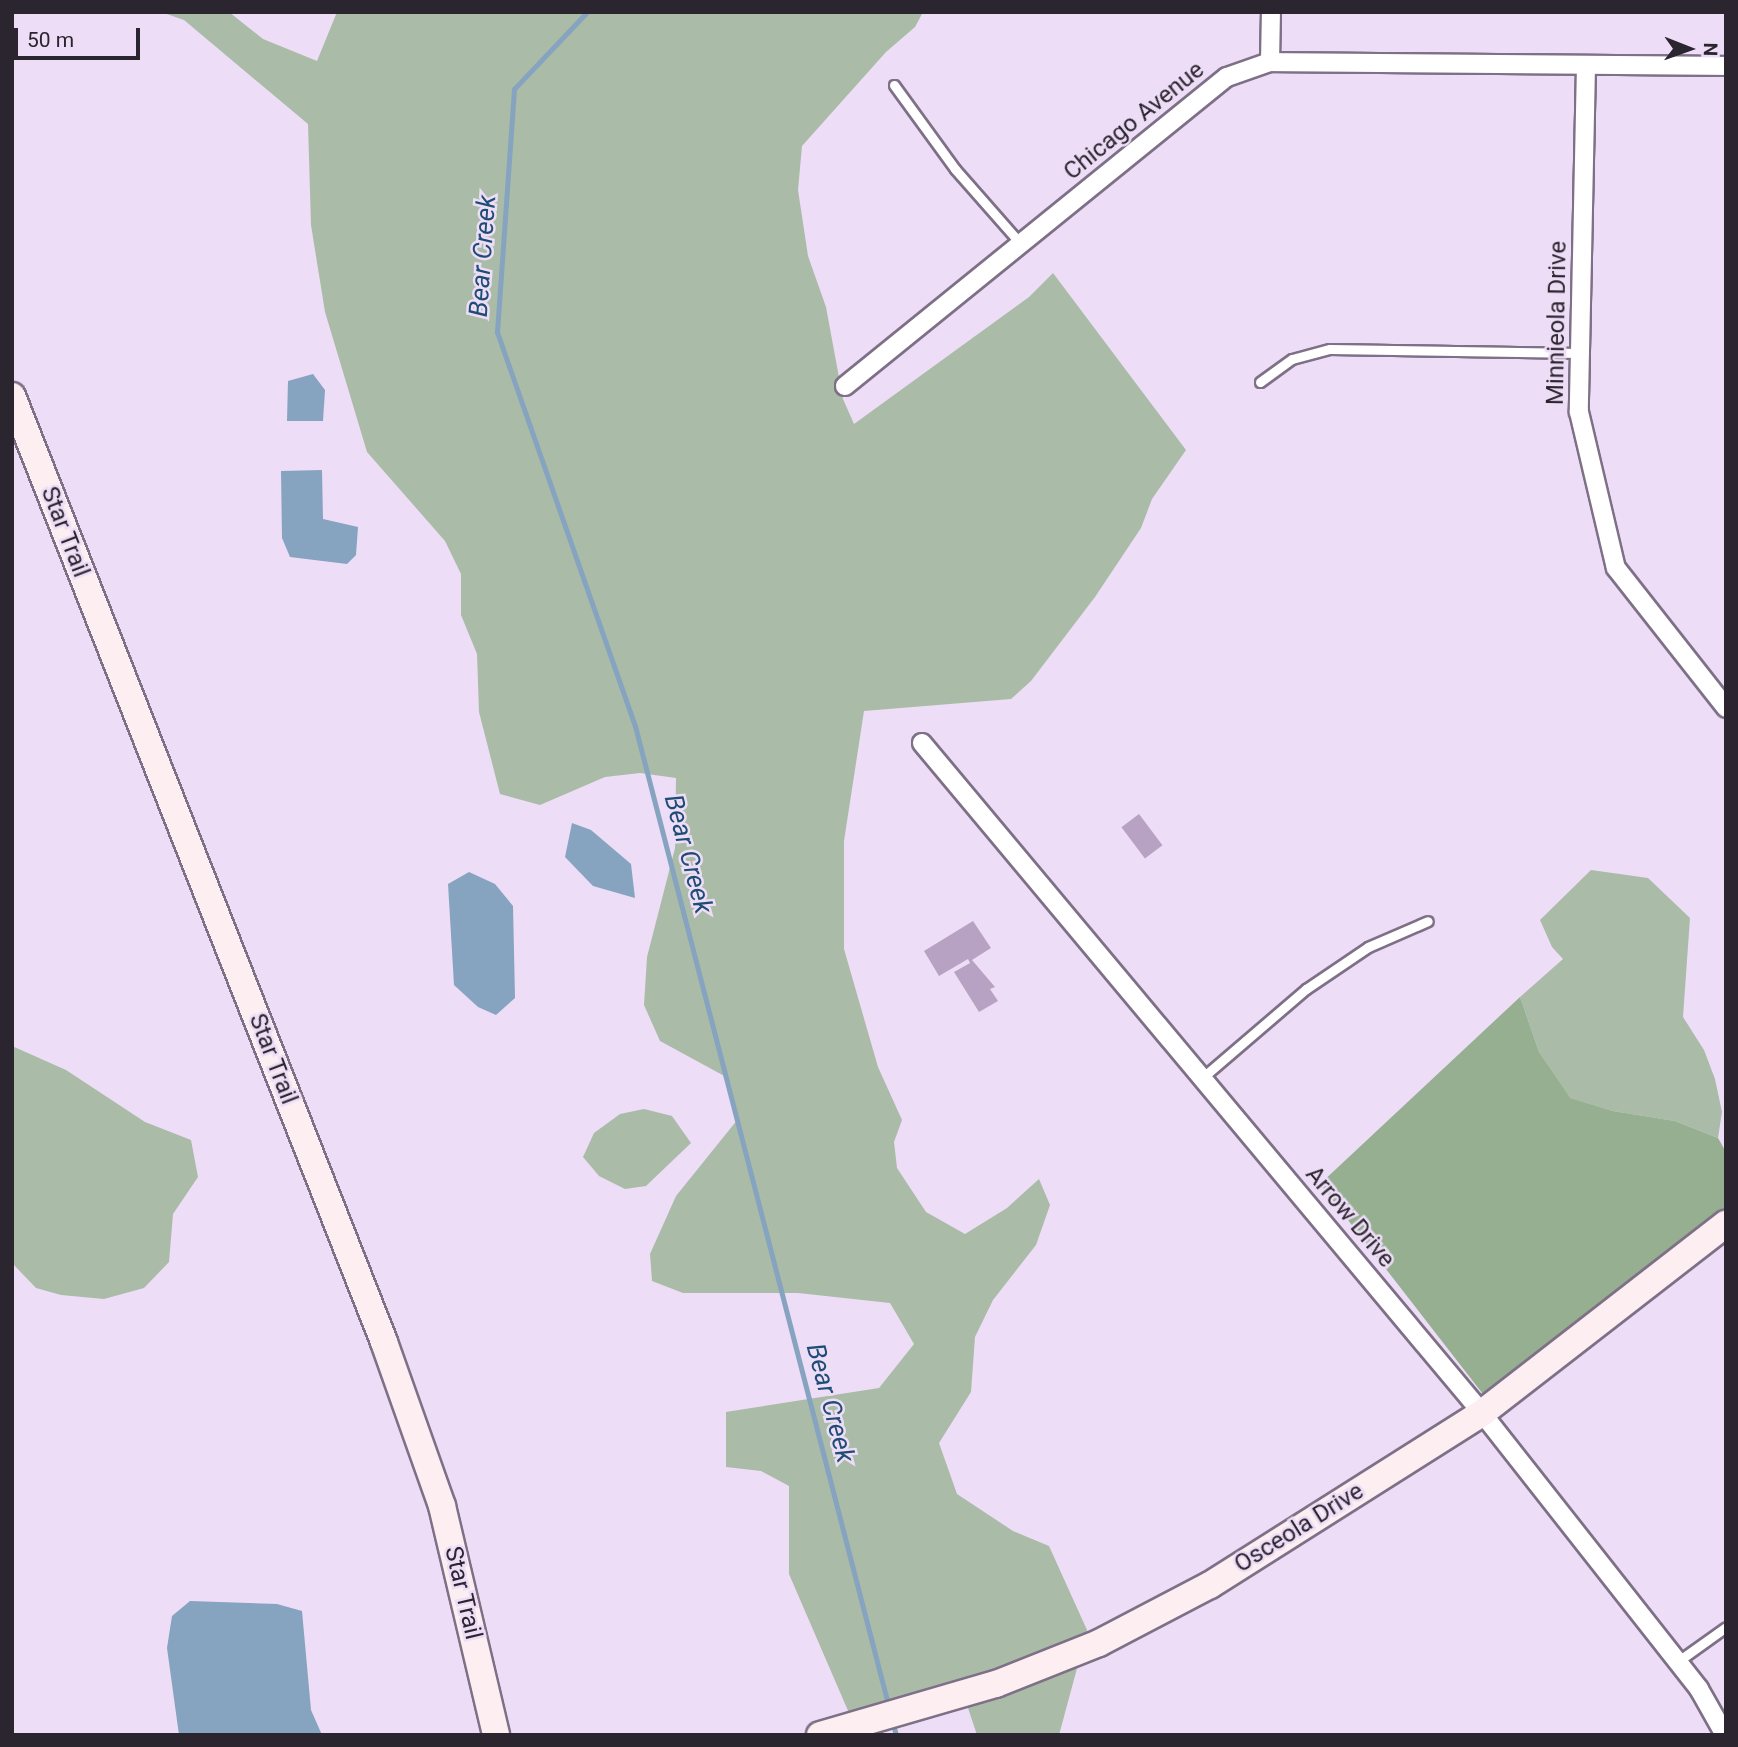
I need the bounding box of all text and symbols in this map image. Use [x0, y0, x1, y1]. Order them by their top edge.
scale bar [18, 14, 144, 58]
north arrow [1654, 14, 1724, 84]
text: 50 m [27, 28, 74, 52]
text: N [1699, 42, 1722, 56]
street label: Chicago Avenue [1058, 56, 1210, 186]
water label: Bear Creek [463, 194, 503, 318]
street label: Minnieola Drive [1541, 241, 1573, 405]
street label: Star Trail [35, 482, 95, 582]
water label: Bear Creek [657, 791, 719, 917]
street label: Star Trail [243, 1009, 303, 1109]
street label: Arrow Drive [1299, 1161, 1401, 1273]
water label: Bear Creek [799, 1340, 861, 1466]
street label: Osceola Drive [1229, 1477, 1369, 1579]
street label: Star Trail [438, 1543, 488, 1643]

